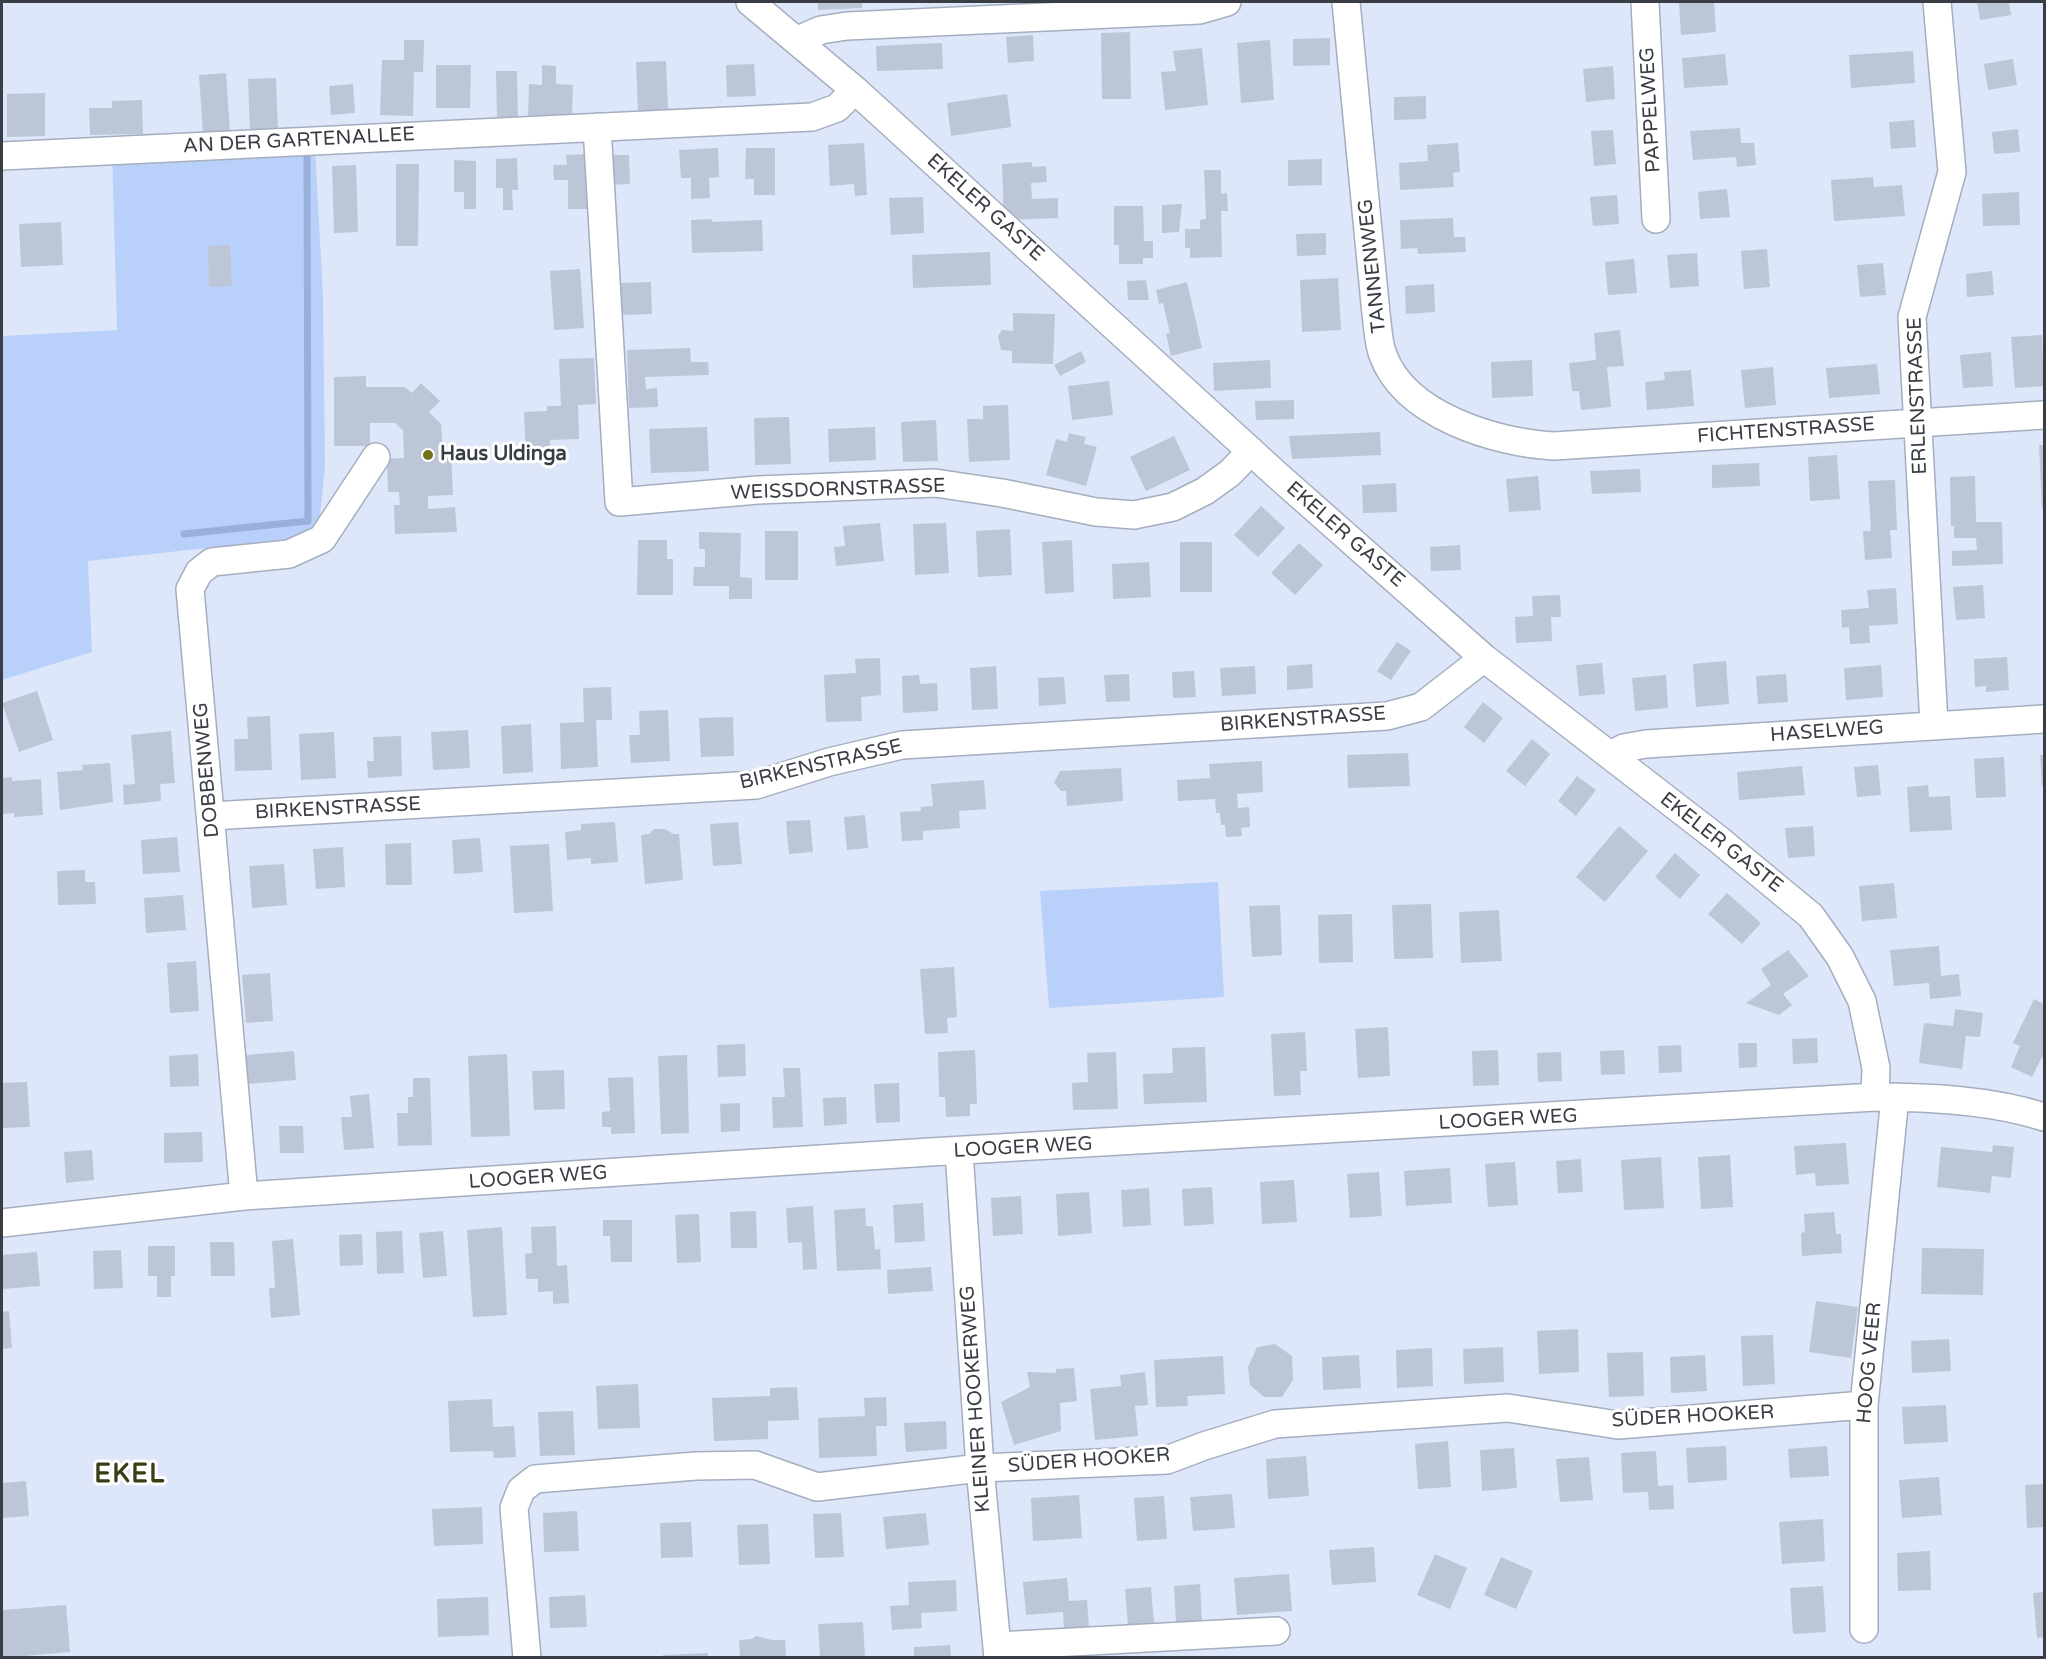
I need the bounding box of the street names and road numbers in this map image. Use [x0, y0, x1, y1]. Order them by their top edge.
street label: PAPPELWEG [1636, 47, 1666, 173]
street label: AN DER GARTENALLEE [182, 123, 416, 159]
street label: EKELER GASTE [922, 149, 1048, 267]
street label: TANNENWEG [1354, 198, 1392, 334]
street label: ERLENSTRASSE [1903, 317, 1933, 475]
street label: FICHTENSTRASSE [1696, 413, 1876, 449]
street label: WEISSDORNSTRASSE [730, 474, 946, 506]
street label: EKELER GASTE [1281, 477, 1409, 593]
street label: DOBBENWEG [189, 701, 225, 839]
street label: BIRKENSTRASSE [1219, 702, 1387, 738]
street label: HASELWEG [1769, 716, 1885, 748]
street label: BIRKENSTRASSE [737, 735, 905, 795]
street label: EKELER GASTE [1655, 788, 1787, 898]
street label: BIRKENSTRASSE [254, 793, 422, 825]
street label: LOOGER WEG [1438, 1104, 1578, 1136]
street label: LOOGER WEG [953, 1132, 1093, 1164]
street label: LOOGER WEG [468, 1161, 608, 1195]
street label: KLEINER HOOKERWEG [956, 1285, 996, 1513]
street label: HOOG VEER [1853, 1301, 1887, 1425]
street label: SÜDER HOOKER [1611, 1401, 1775, 1433]
street label: SÜDER HOOKER [1007, 1443, 1171, 1479]

